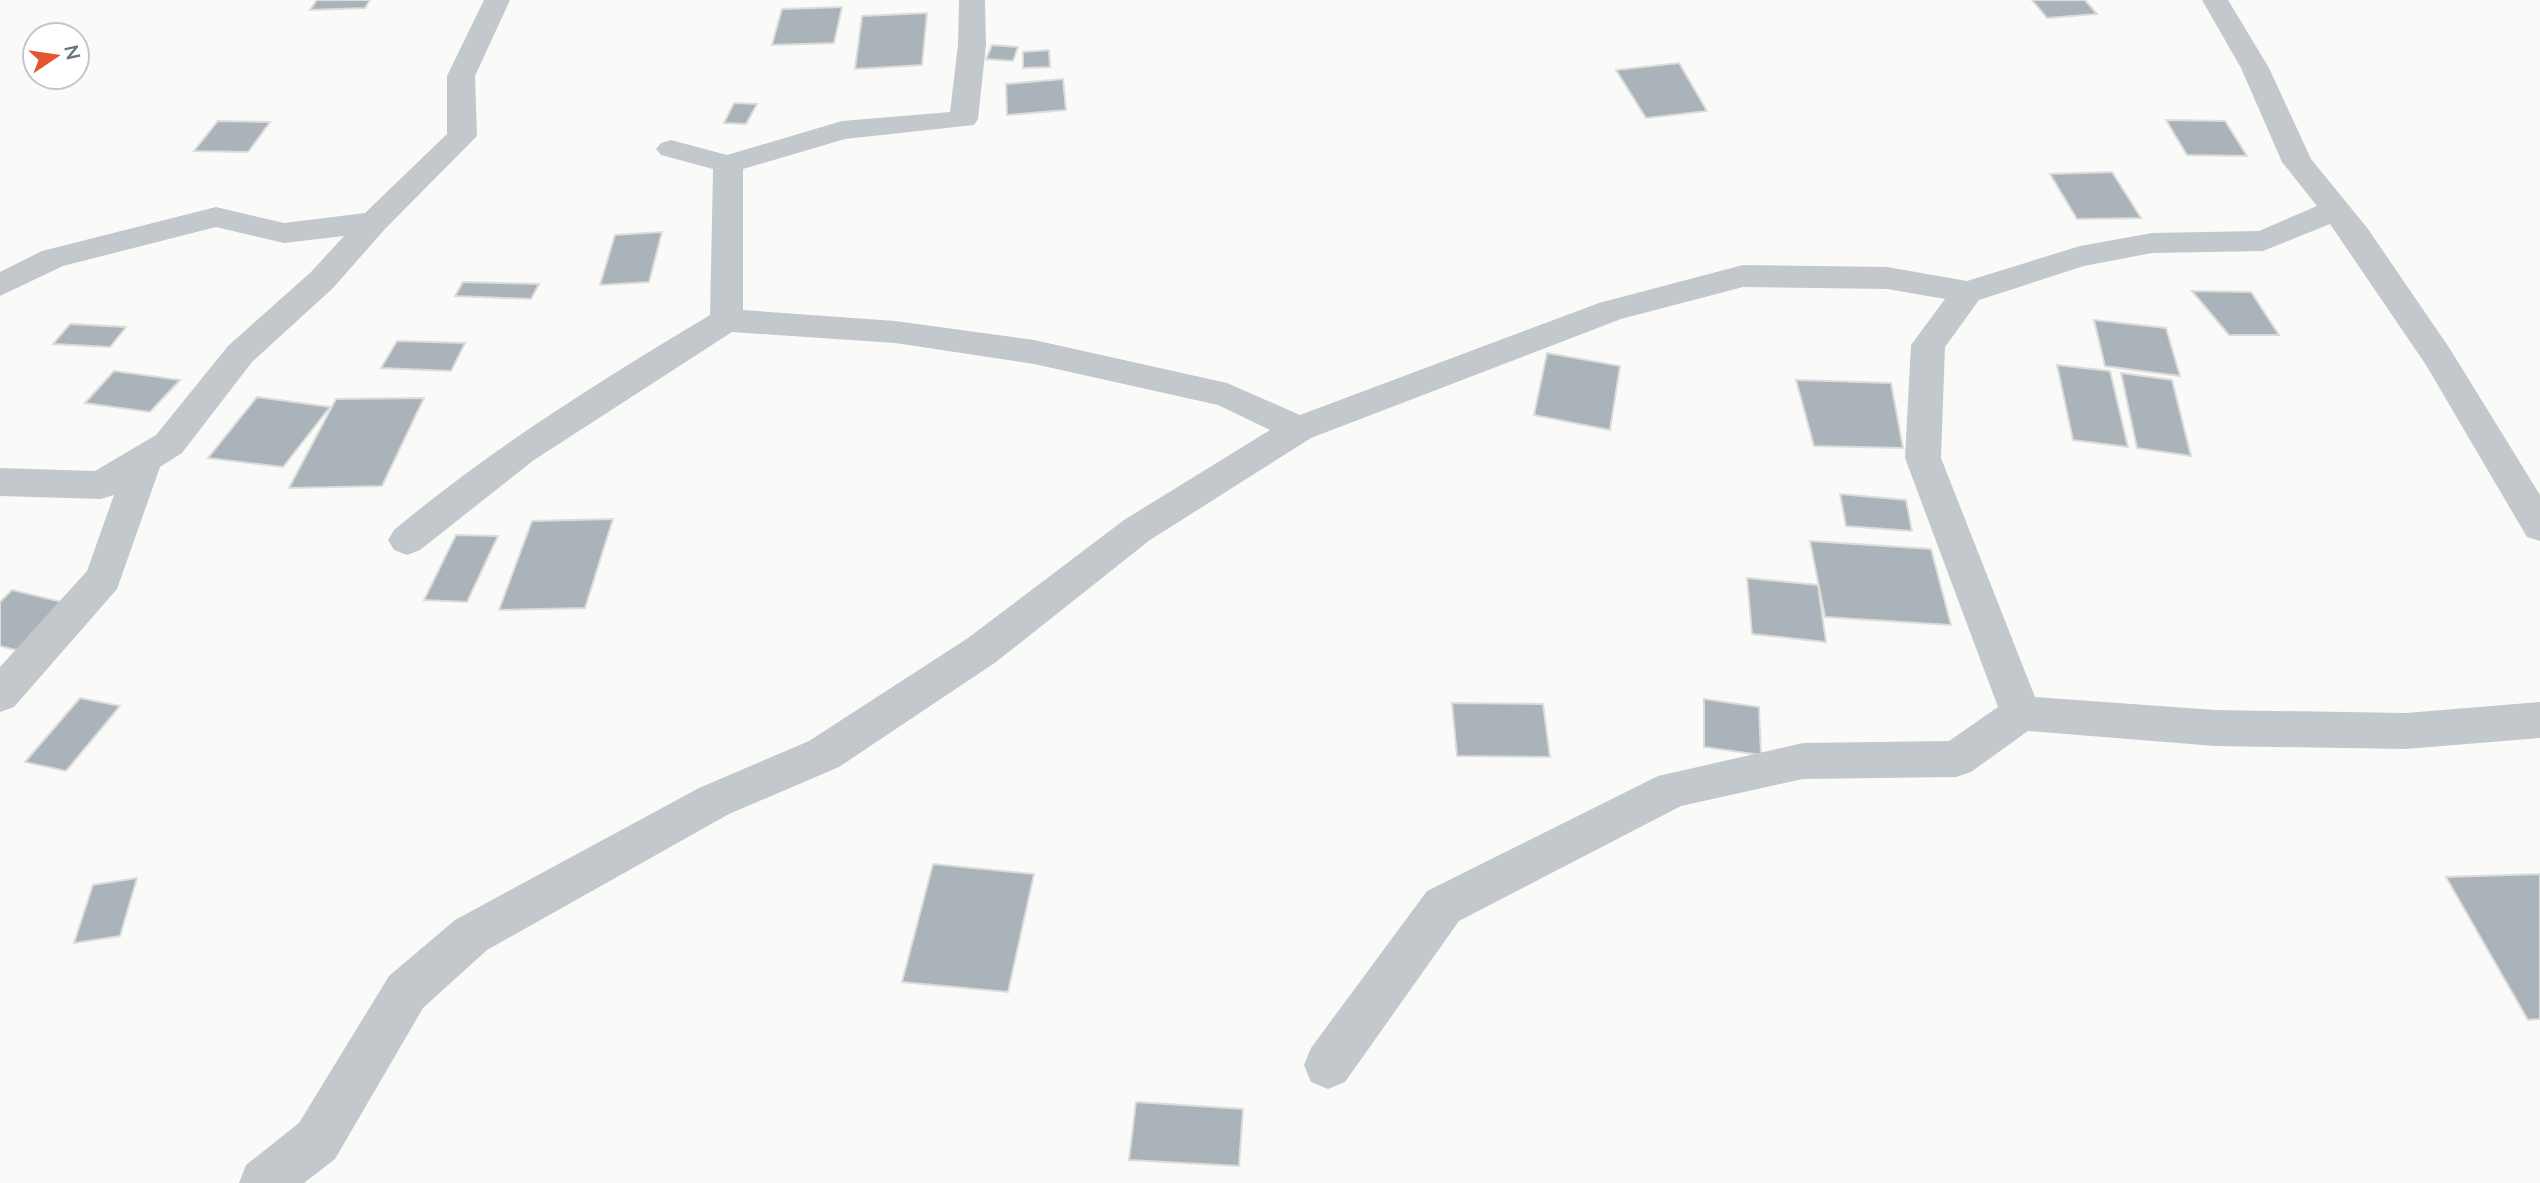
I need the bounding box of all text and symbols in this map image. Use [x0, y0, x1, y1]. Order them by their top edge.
north arrow [21, 21, 91, 91]
text: N [60, 42, 86, 62]

